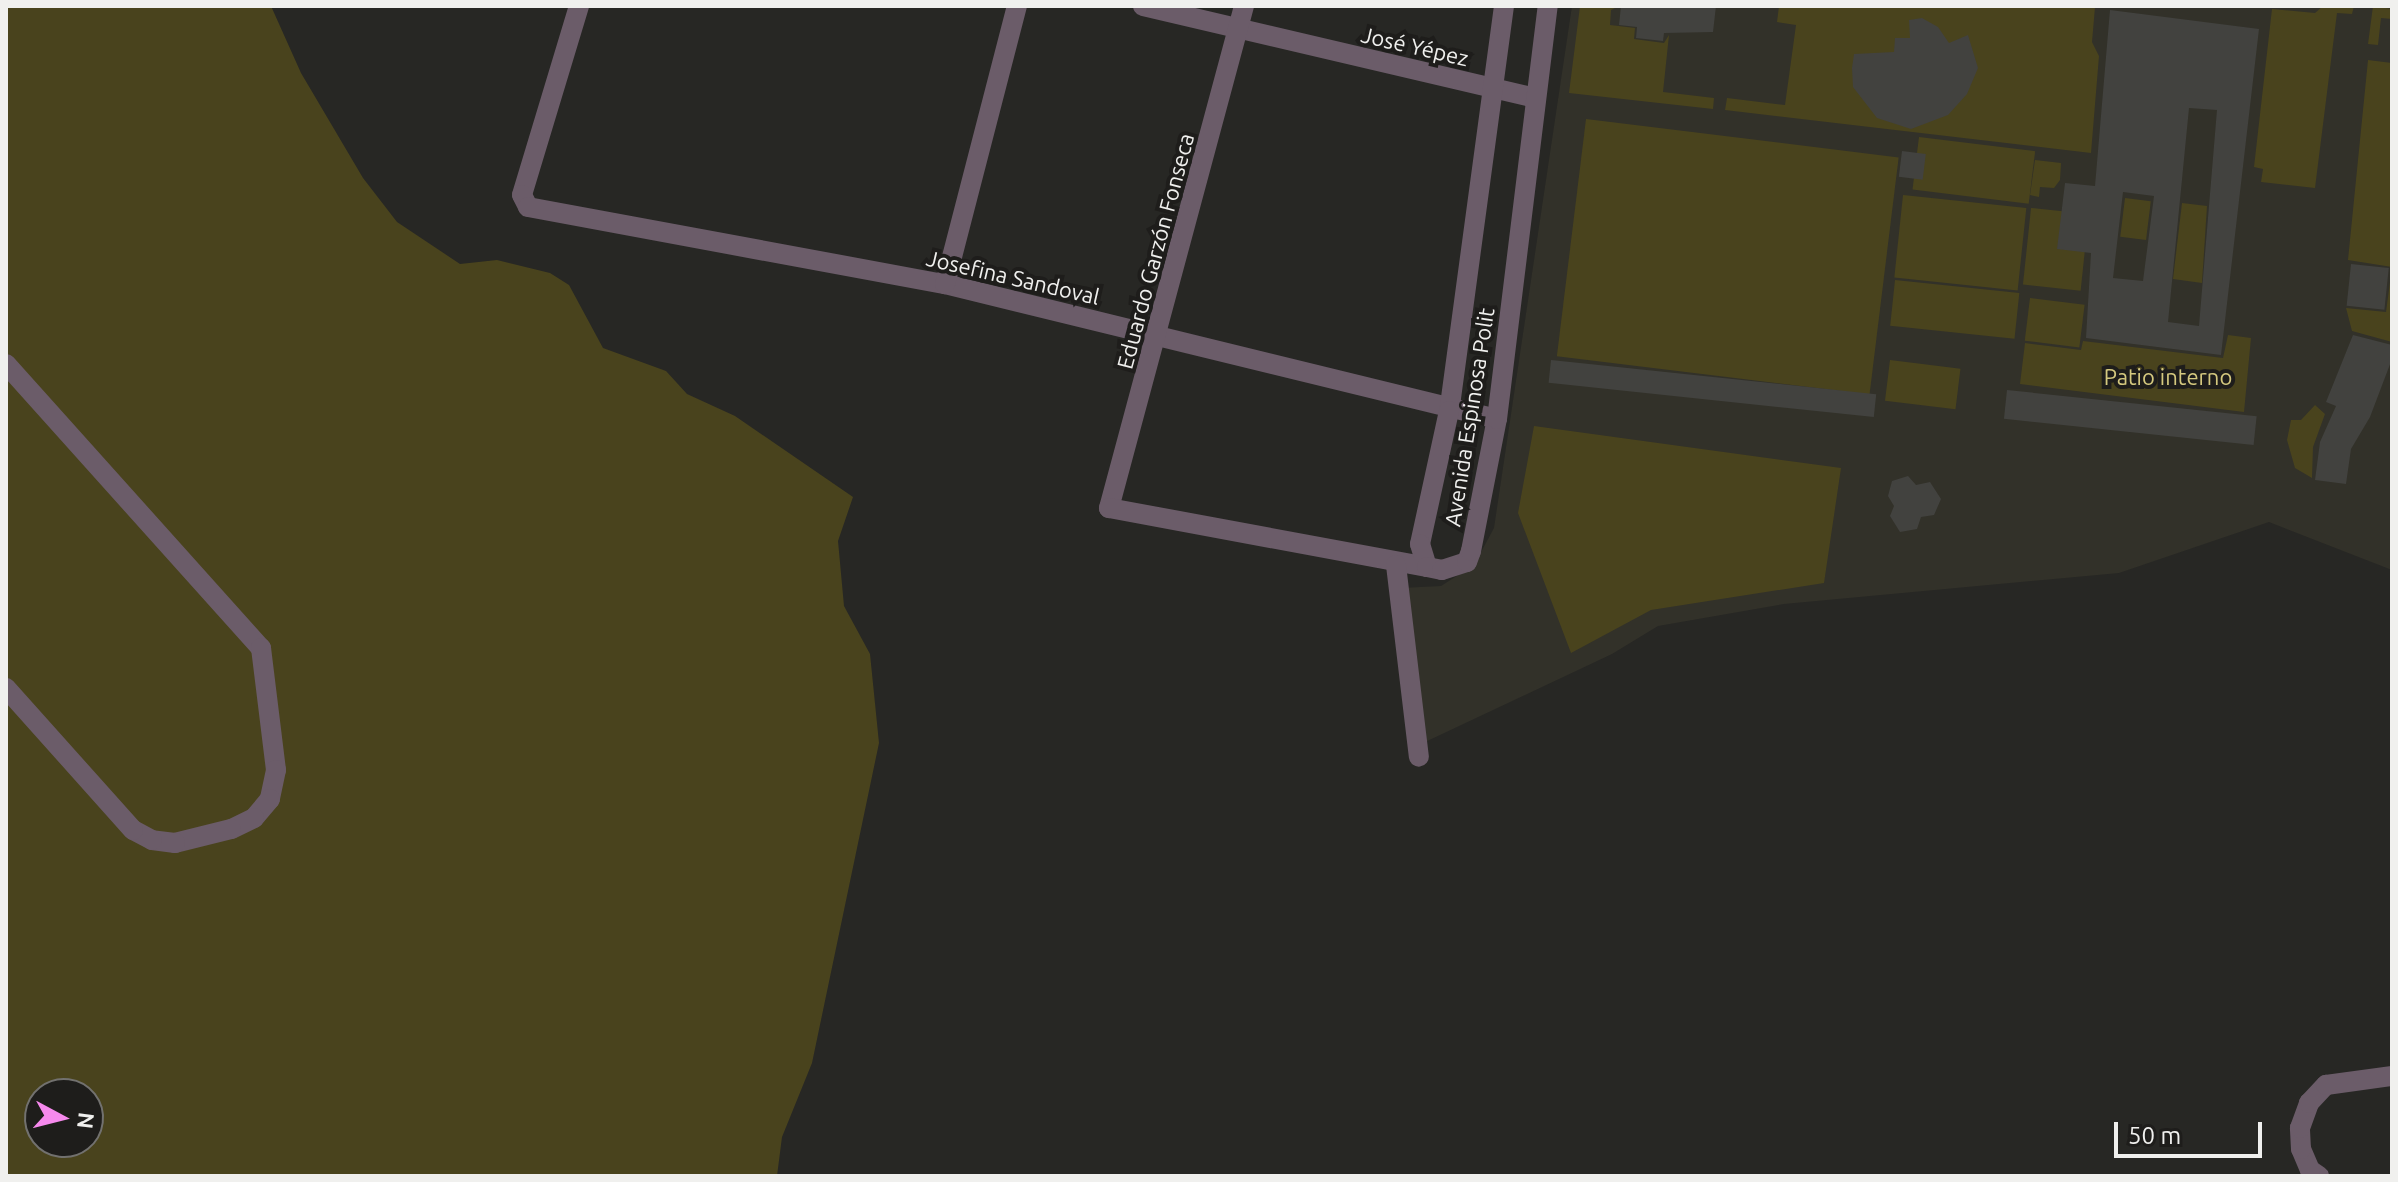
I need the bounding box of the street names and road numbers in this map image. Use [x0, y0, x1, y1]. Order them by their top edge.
street label: José Yépez [1359, 21, 1471, 71]
street label: Eduardo Garzón Fonseca [1111, 130, 1199, 372]
street label: Josefina Sandoval [924, 244, 1102, 310]
street label: Avenida Espinosa Polit [1439, 306, 1499, 528]

